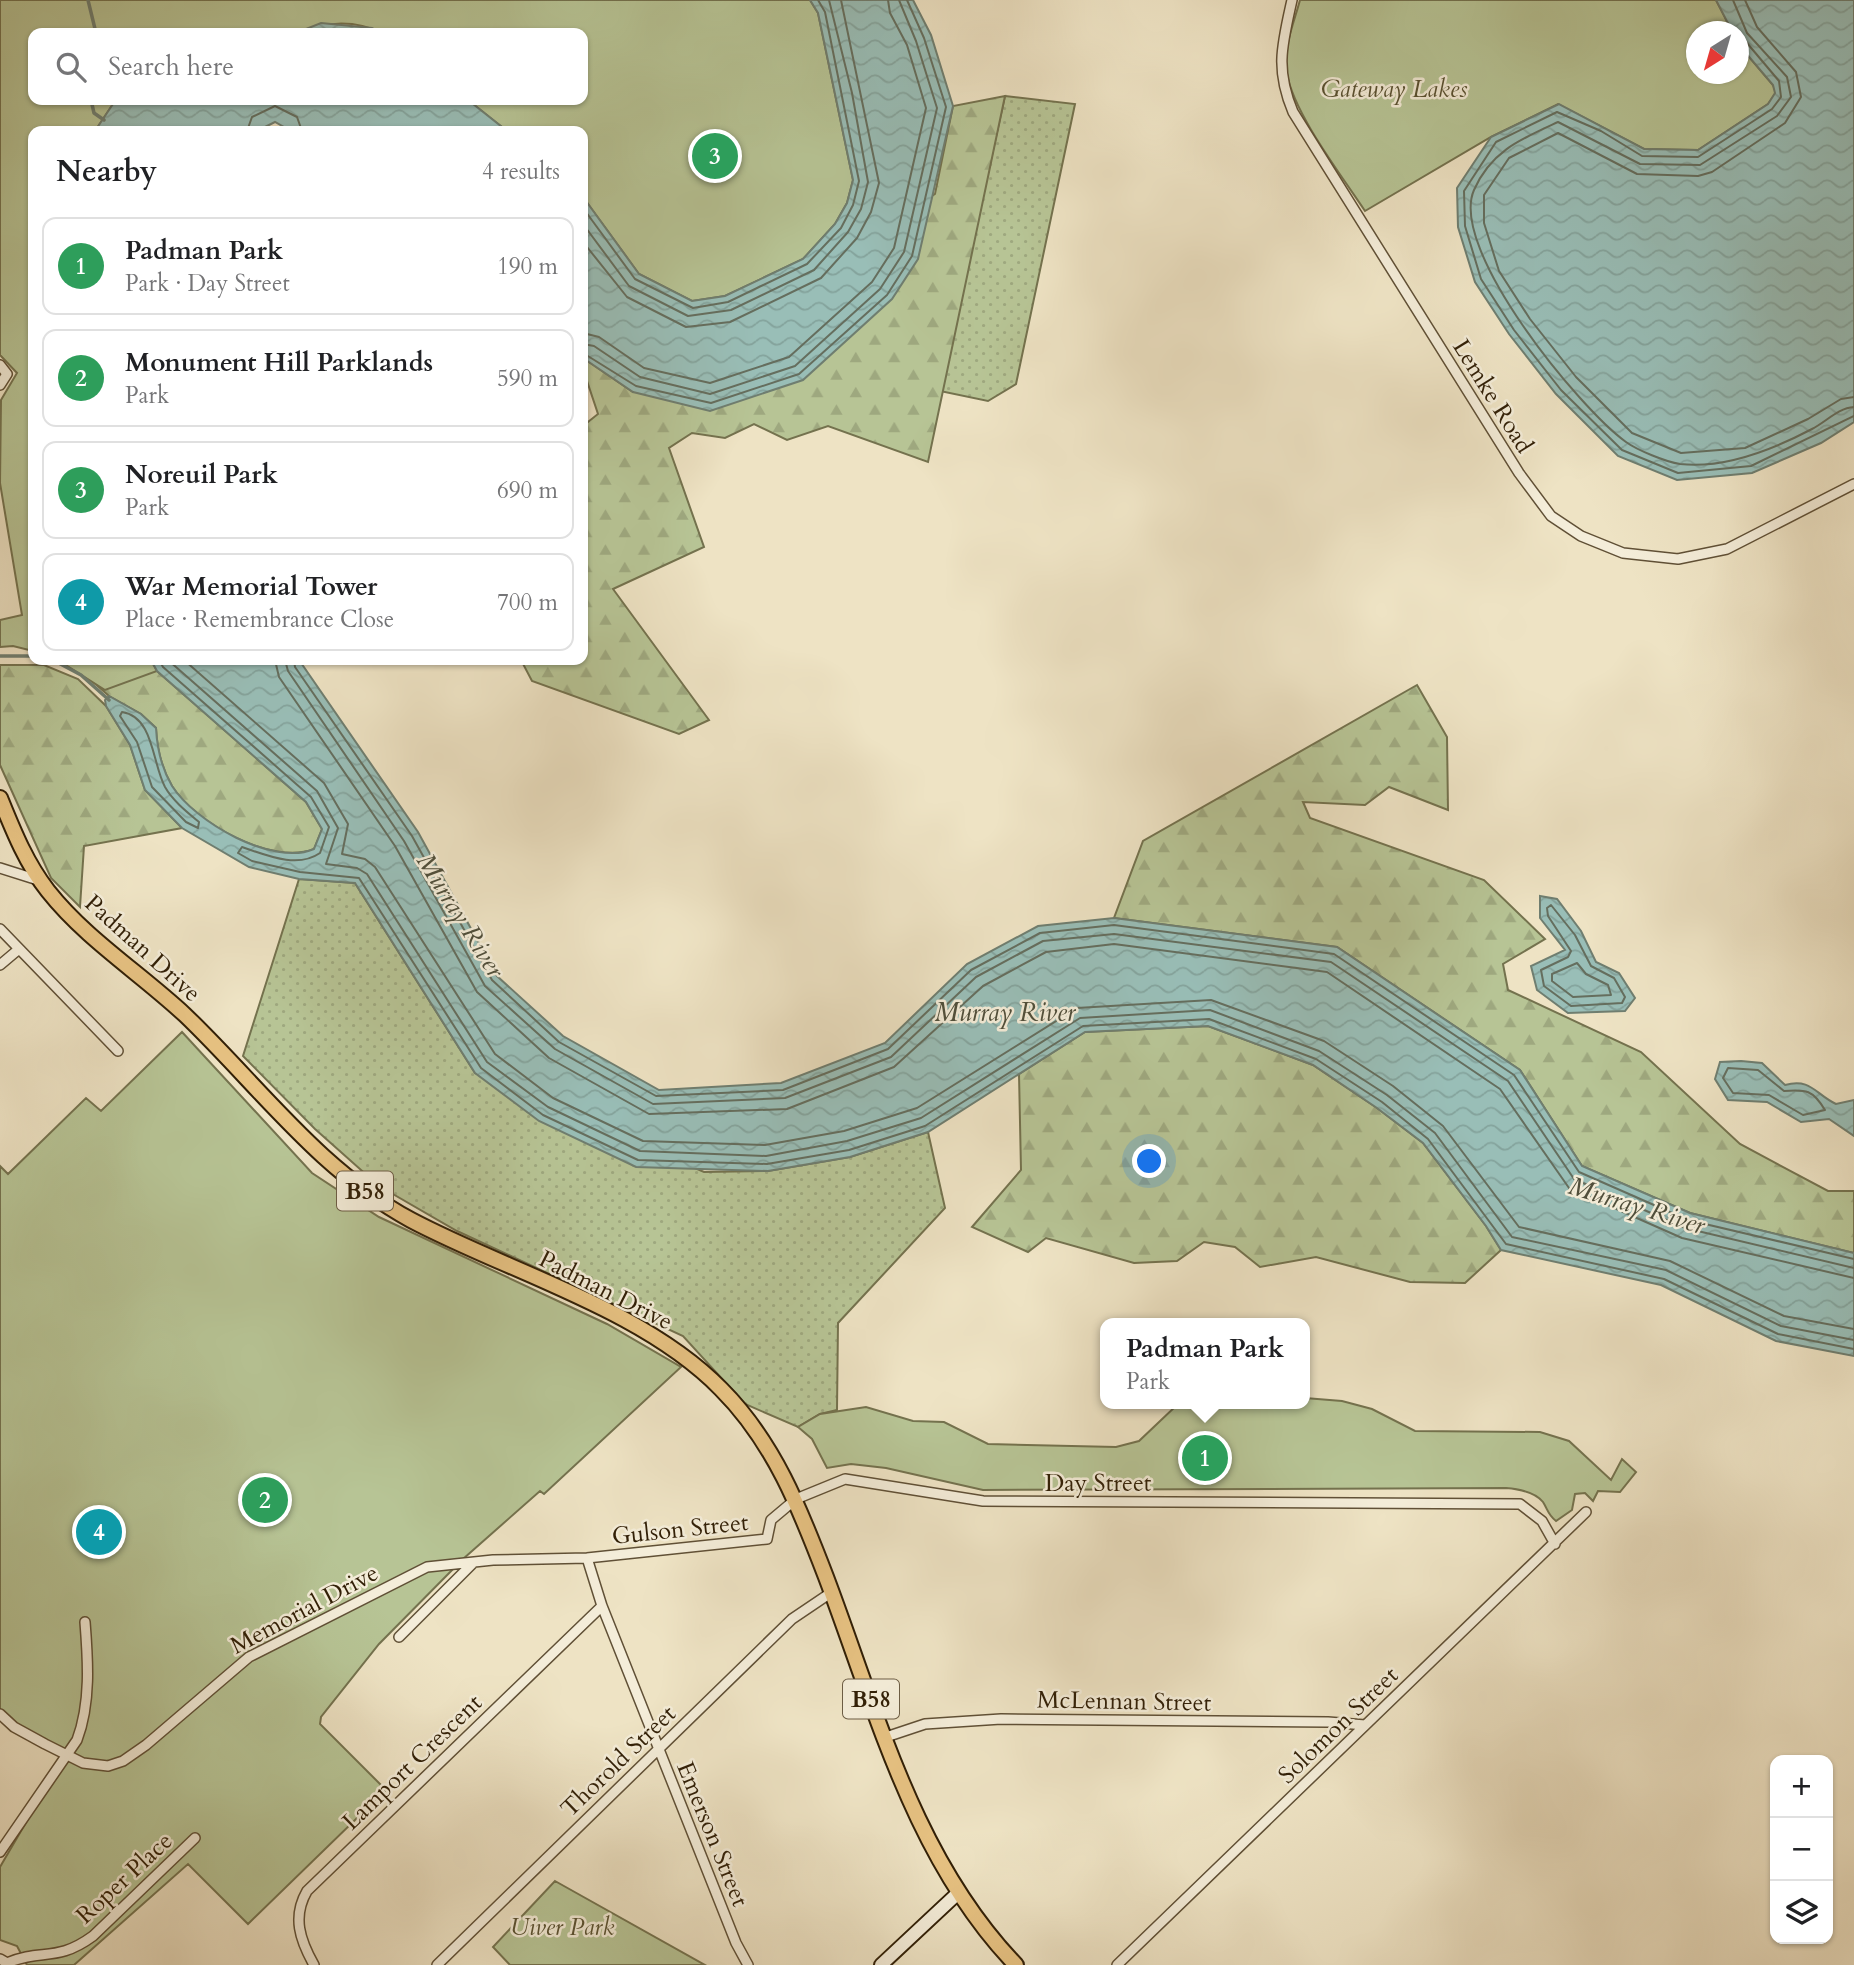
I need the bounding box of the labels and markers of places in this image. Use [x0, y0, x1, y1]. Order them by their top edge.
pin: 3 [692, 130, 738, 182]
pin: 1 [1182, 1432, 1228, 1484]
pin: 2 [242, 1474, 288, 1526]
pin: 4 [76, 1506, 122, 1558]

